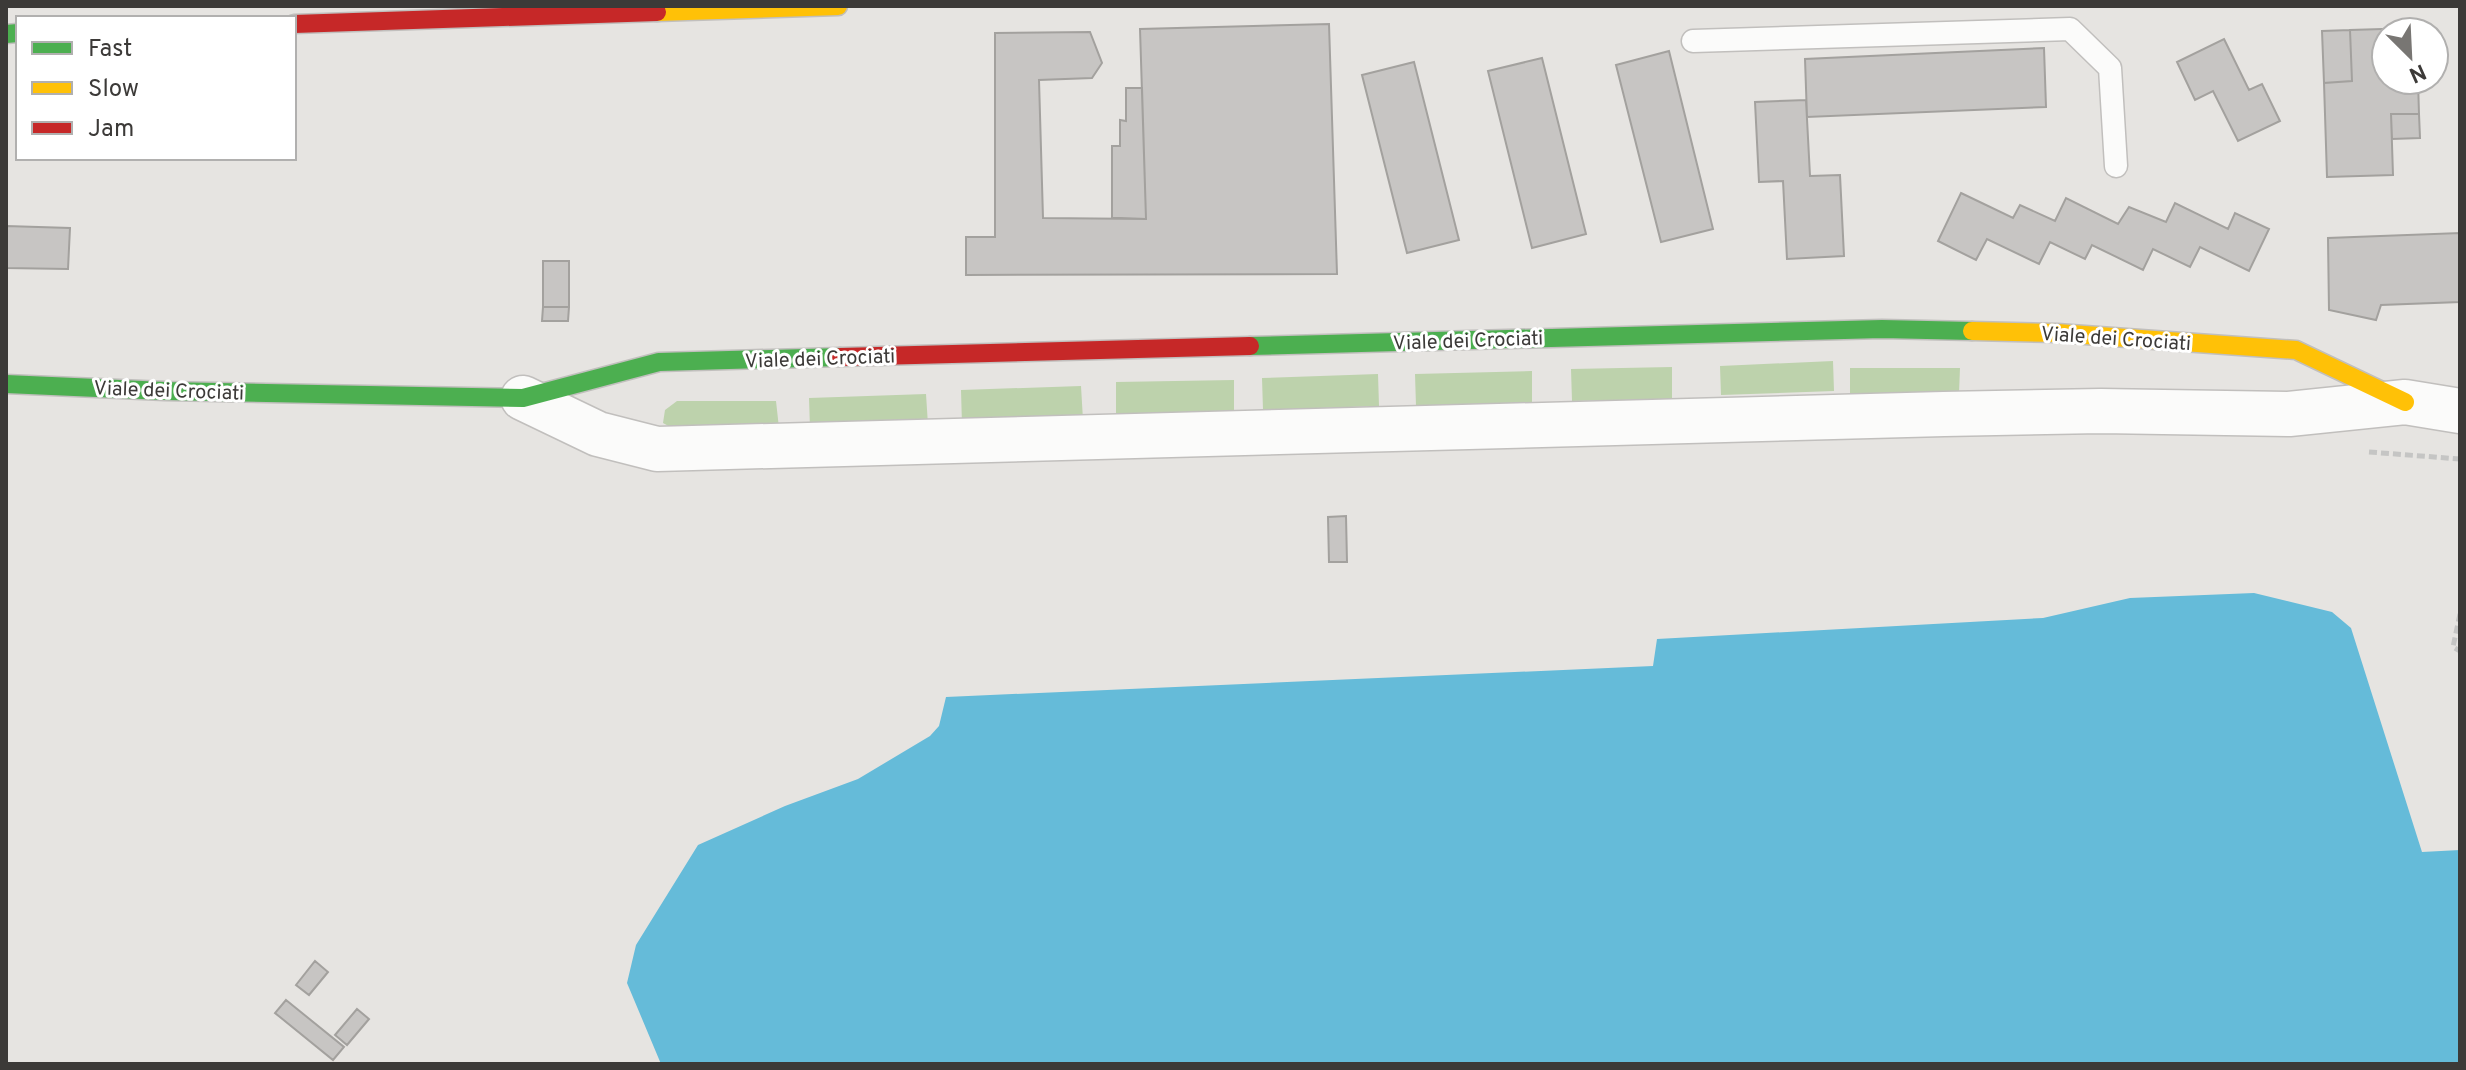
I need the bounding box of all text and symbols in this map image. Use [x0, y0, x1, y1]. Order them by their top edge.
legend [16, 16, 296, 160]
north arrow [2370, 16, 2450, 96]
text: Fast [88, 35, 132, 65]
text: N [2404, 56, 2430, 88]
text: Slow [88, 75, 139, 105]
text: Jam [88, 115, 134, 145]
street label: Viale dei Crociati [2040, 322, 2192, 358]
street label: Viale dei Crociati [1392, 326, 1544, 358]
street label: Viale dei Crociati [744, 344, 896, 376]
street label: Viale dei Crociati [93, 376, 245, 408]

